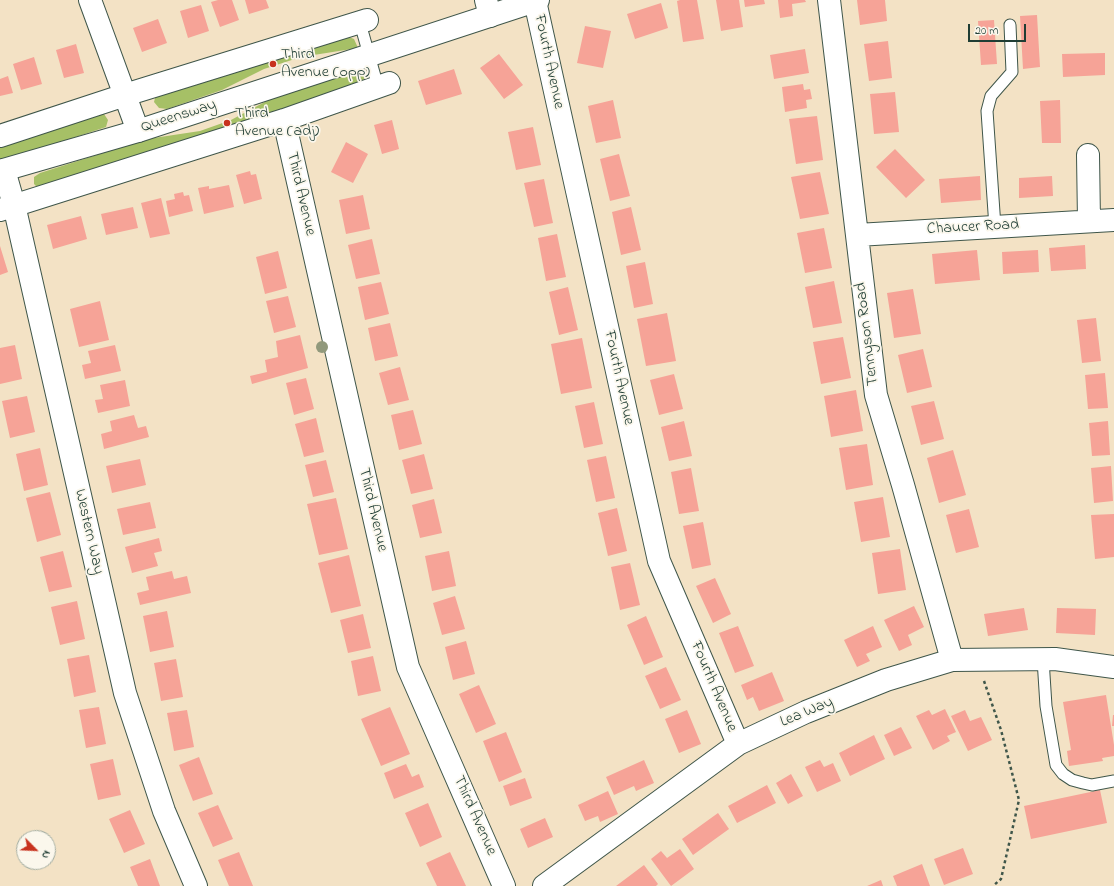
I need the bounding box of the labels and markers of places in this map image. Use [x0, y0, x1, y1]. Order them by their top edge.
place label: Third Avenue (opp) [281, 45, 370, 83]
marker: Third Avenue (opp) [268, 59, 278, 69]
place label: Third Avenue (adj) [235, 104, 319, 142]
marker: Third Avenue (adj) [222, 118, 232, 128]

